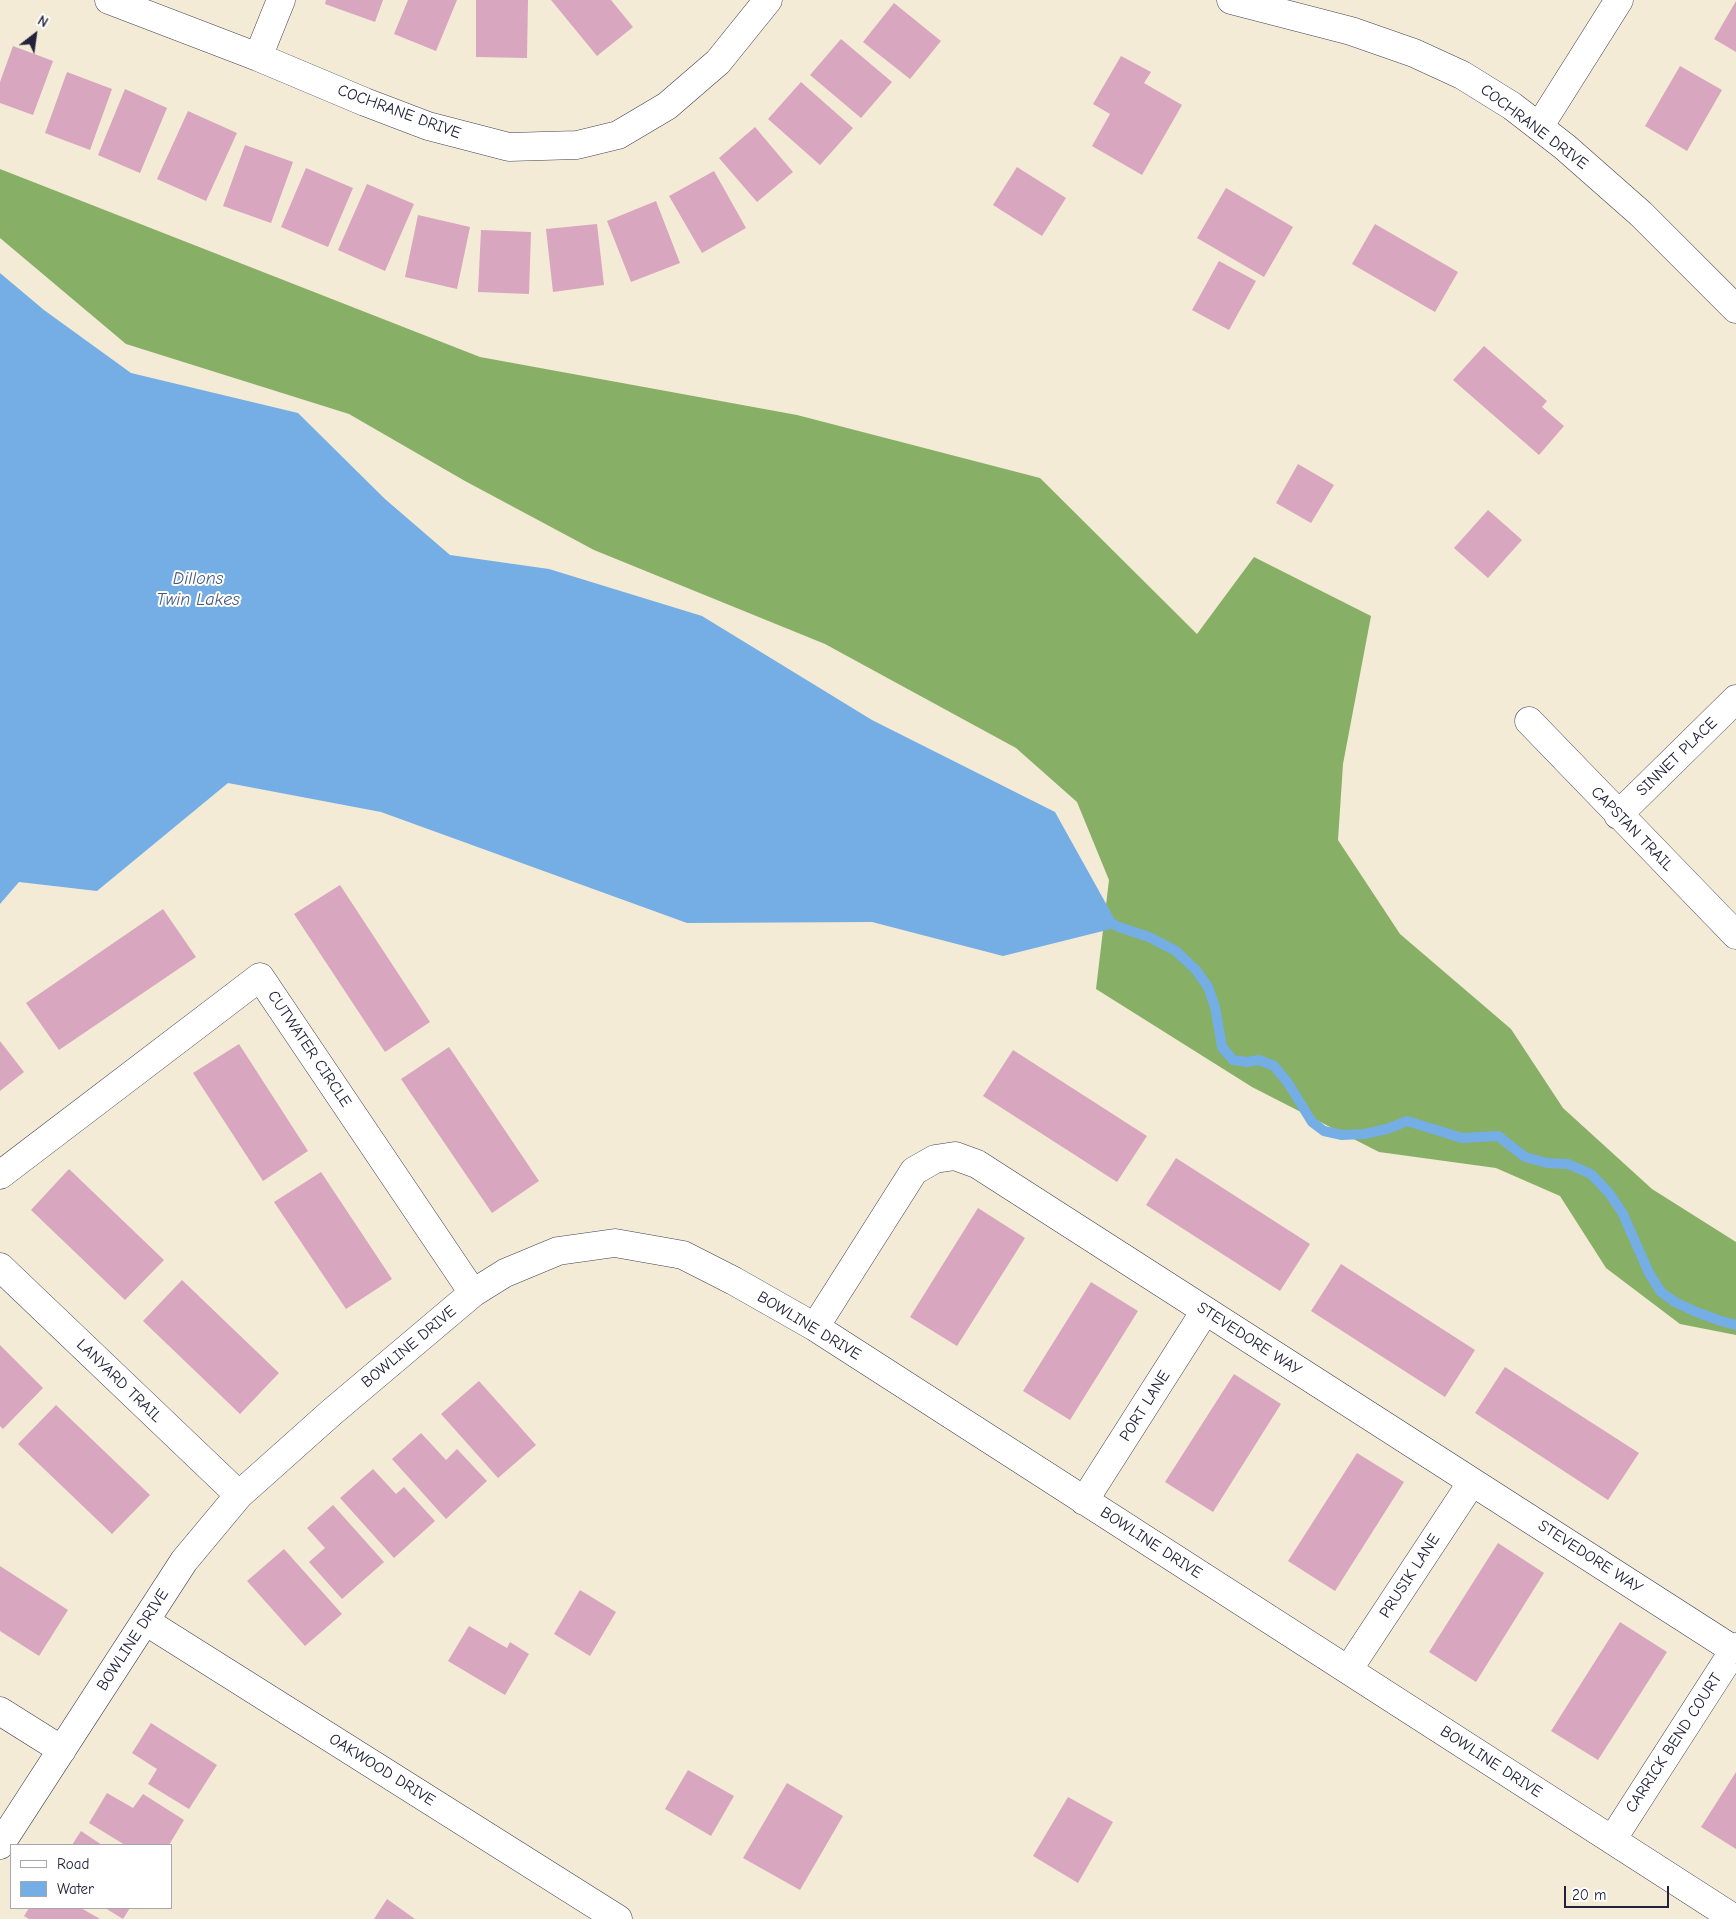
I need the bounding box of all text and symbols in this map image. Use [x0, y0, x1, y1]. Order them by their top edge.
north arrow [10, 10, 60, 60]
text: N [35, 12, 51, 31]
street label: COCHRANE DRIVE [1476, 80, 1592, 174]
street label: COCHRANE DRIVE [335, 81, 463, 143]
water label: Dillons Twin Lakes [156, 568, 240, 610]
street label: SINNET PLACE [1632, 714, 1722, 800]
street label: CAPSTAN TRAIL [1587, 783, 1677, 875]
street label: CUTWATER CIRCLE [263, 987, 355, 1111]
street label: BOWLINE DRIVE [754, 1287, 864, 1365]
street label: STEVEDORE WAY [1193, 1298, 1305, 1380]
street label: BOWLINE DRIVE [358, 1302, 460, 1392]
street label: LANYARD TRAIL [72, 1335, 166, 1427]
street label: PORT LANE [1116, 1367, 1174, 1445]
street label: BOWLINE DRIVE [1096, 1503, 1206, 1583]
street label: STEVEDORE WAY [1534, 1516, 1646, 1598]
street label: PRUSIK LANE [1376, 1530, 1444, 1622]
street label: BOWLINE DRIVE [93, 1585, 173, 1695]
street label: CARRICK BEND COURT [1622, 1670, 1726, 1816]
street label: BOWLINE DRIVE [1436, 1722, 1546, 1802]
street label: OAKWOOD DRIVE [325, 1730, 439, 1810]
legend [10, 1844, 172, 1909]
text: Road [57, 1855, 89, 1873]
scale bar [1566, 1876, 1671, 1908]
text: Water [57, 1880, 94, 1898]
text: 20 m [1572, 1886, 1606, 1904]

